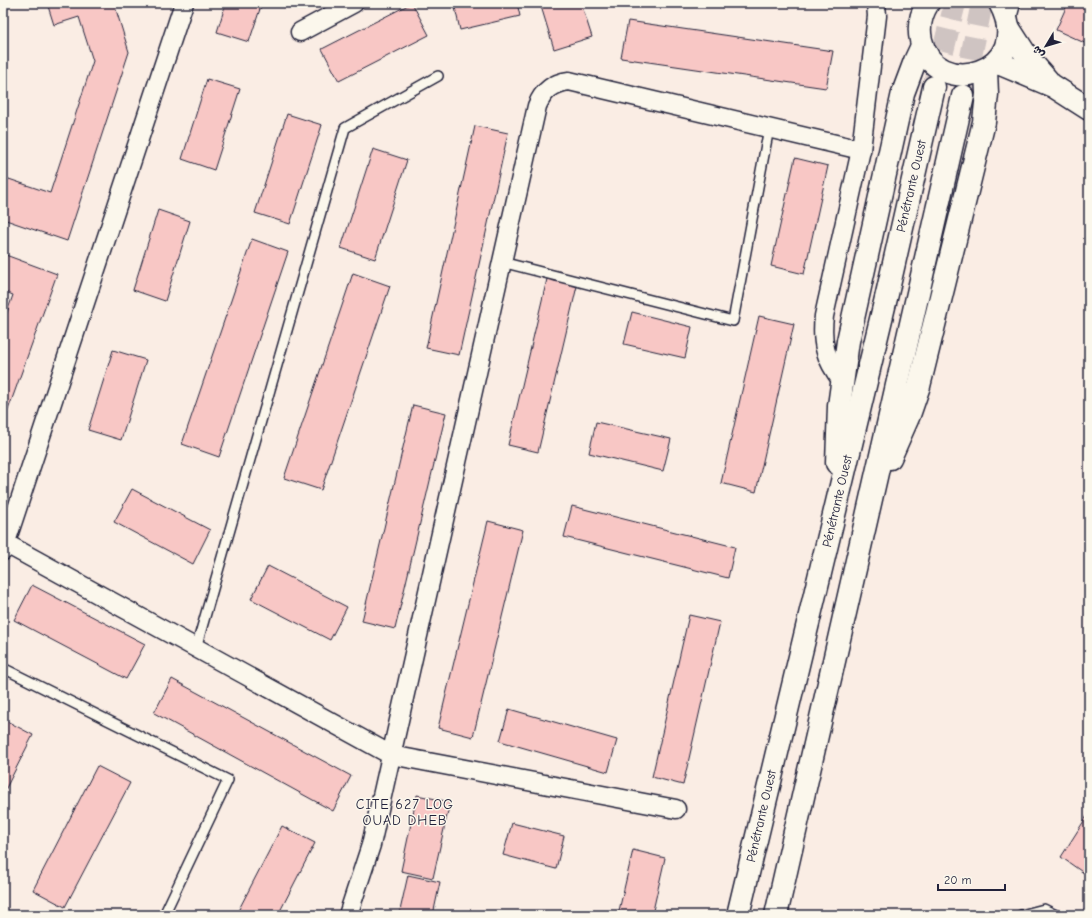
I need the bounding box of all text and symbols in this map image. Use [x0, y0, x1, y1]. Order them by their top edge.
north arrow [1026, 26, 1066, 66]
text: ش [1030, 43, 1047, 61]
street label: Pénétrante Ouest [893, 137, 929, 234]
street label: Pénétrante Ouest [819, 452, 855, 549]
street label: Pénétrante Ouest [743, 767, 779, 864]
district label: CITE 627 LOG OUAD DHEB [356, 796, 454, 829]
scale bar [938, 866, 1005, 892]
text: 20 m [944, 873, 972, 887]

